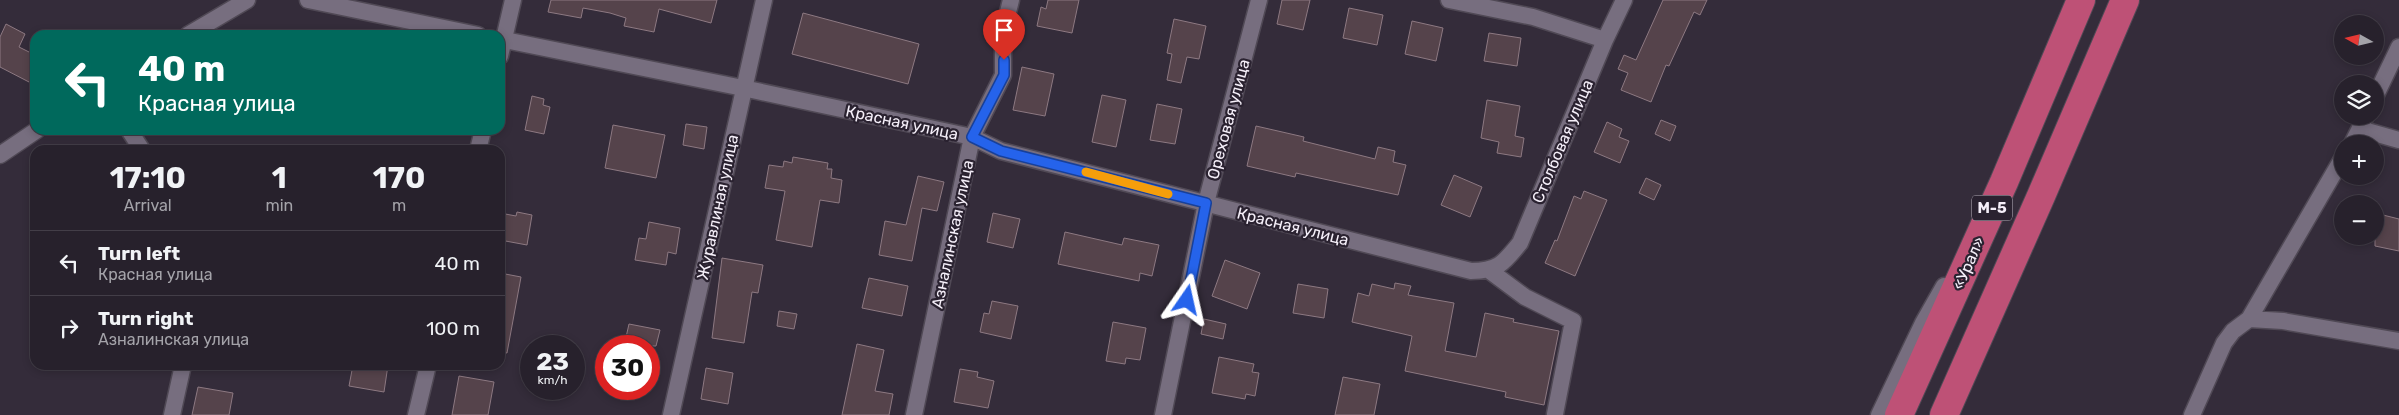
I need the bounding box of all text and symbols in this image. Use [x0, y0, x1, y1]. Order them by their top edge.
pin [983, 9, 1025, 60]
north arrow [2334, 15, 2384, 65]
map controls [2334, 15, 2384, 245]
icon: arrive [990, 16, 1018, 44]
text: 40 m [138, 48, 225, 90]
icon: left [55, 50, 120, 115]
street label: Ореховая улица [1203, 57, 1254, 181]
button: layers [2334, 75, 2384, 125]
street label: Столбовая улица [1528, 77, 1597, 206]
text: Красная улица [138, 90, 296, 117]
street label: Красная улица [844, 101, 960, 144]
street label: Журавлиная улица [693, 133, 742, 282]
button: + [2334, 135, 2384, 185]
street label: Азналинская улица [927, 158, 977, 310]
text: 17:10 [110, 160, 186, 196]
text: 1 [272, 160, 287, 196]
text: 170 [373, 160, 425, 196]
button: − [2334, 195, 2384, 245]
text: Arrival [124, 196, 172, 215]
text: min [265, 196, 293, 215]
text: m [392, 196, 406, 215]
road number: М-5 [1972, 196, 2012, 220]
street label: Красная улица [1235, 203, 1351, 250]
street label: «Урал» [1948, 234, 1989, 293]
text: Turn left [98, 242, 180, 265]
icon: left [55, 249, 83, 277]
text: 40 m [435, 252, 480, 275]
text: Красная улица [98, 265, 213, 284]
position arrow [1160, 273, 1212, 325]
text: Turn right [98, 307, 193, 330]
icon: right [55, 314, 83, 342]
text: 100 m [426, 317, 480, 340]
text: Азналинская улица [98, 330, 249, 349]
speed limit sign: 30 [595, 335, 660, 400]
text: 23 [536, 347, 569, 376]
text: km/h [538, 373, 567, 387]

